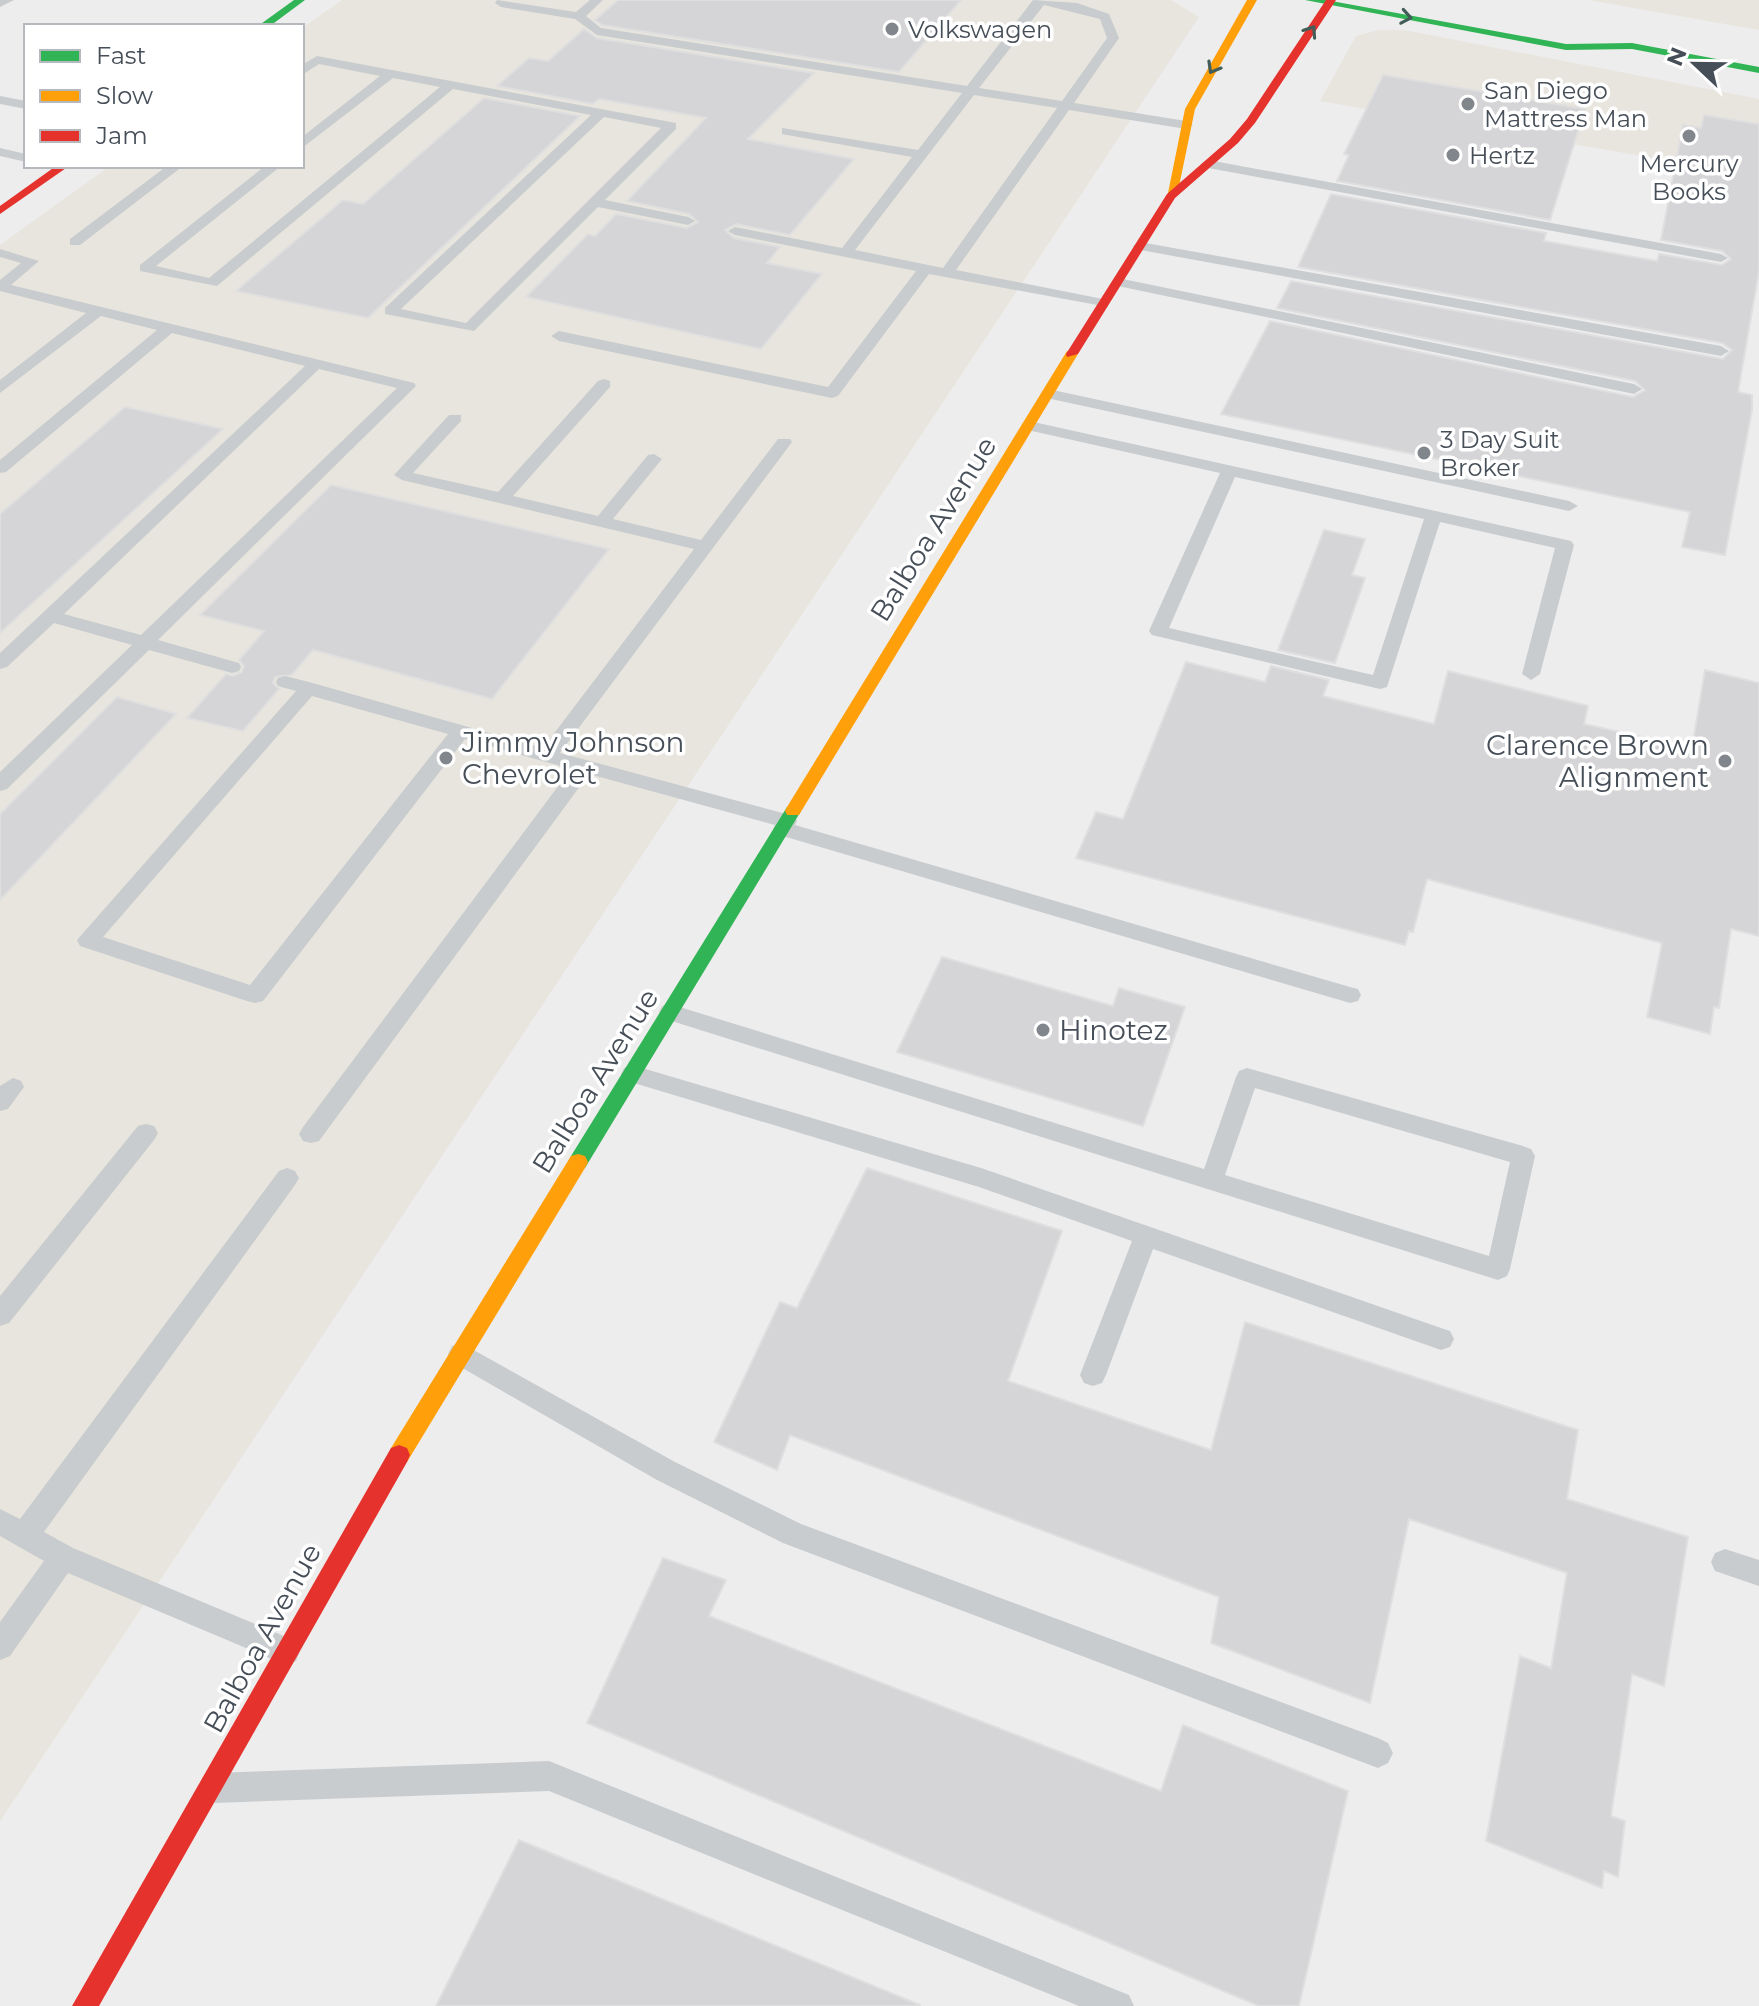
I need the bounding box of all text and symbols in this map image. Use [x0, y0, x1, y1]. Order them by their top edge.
one-way arrow [1399, 7, 1413, 24]
place label: Volkswagen [908, 15, 1052, 44]
marker: Volkswagen [883, 20, 901, 38]
legend [24, 24, 304, 168]
north arrow [1655, 24, 1735, 104]
one-way arrow [1301, 26, 1316, 40]
text: Fast [96, 41, 147, 70]
text: N [1661, 43, 1693, 70]
one-way arrow [1207, 59, 1223, 73]
place label: San Diego Mattress Man [1484, 76, 1647, 133]
text: Slow [96, 81, 153, 110]
marker: San Diego Mattress Man [1459, 95, 1477, 113]
text: Jam [95, 121, 148, 150]
marker: Mercury Books [1680, 127, 1698, 145]
place label: Hertz [1469, 141, 1535, 170]
marker: Hertz [1444, 146, 1462, 164]
place label: Mercury Books [1640, 149, 1738, 206]
place label: 3 Day Suit Broker [1440, 425, 1560, 482]
street label: Balboa Avenue [863, 430, 1003, 628]
marker: 3 Day Suit Broker [1415, 444, 1433, 462]
place label: Jimmy Johnson Chevrolet [461, 725, 685, 791]
place label: Clarence Brown Alignment [1486, 728, 1709, 794]
marker: Jimmy Johnson Chevrolet [437, 749, 455, 767]
marker: Clarence Brown Alignment [1716, 752, 1734, 770]
street label: Balboa Avenue [525, 982, 665, 1180]
place label: Hinotez [1059, 1013, 1168, 1047]
marker: Hinotez [1034, 1021, 1052, 1039]
street label: Balboa Avenue [196, 1537, 328, 1739]

